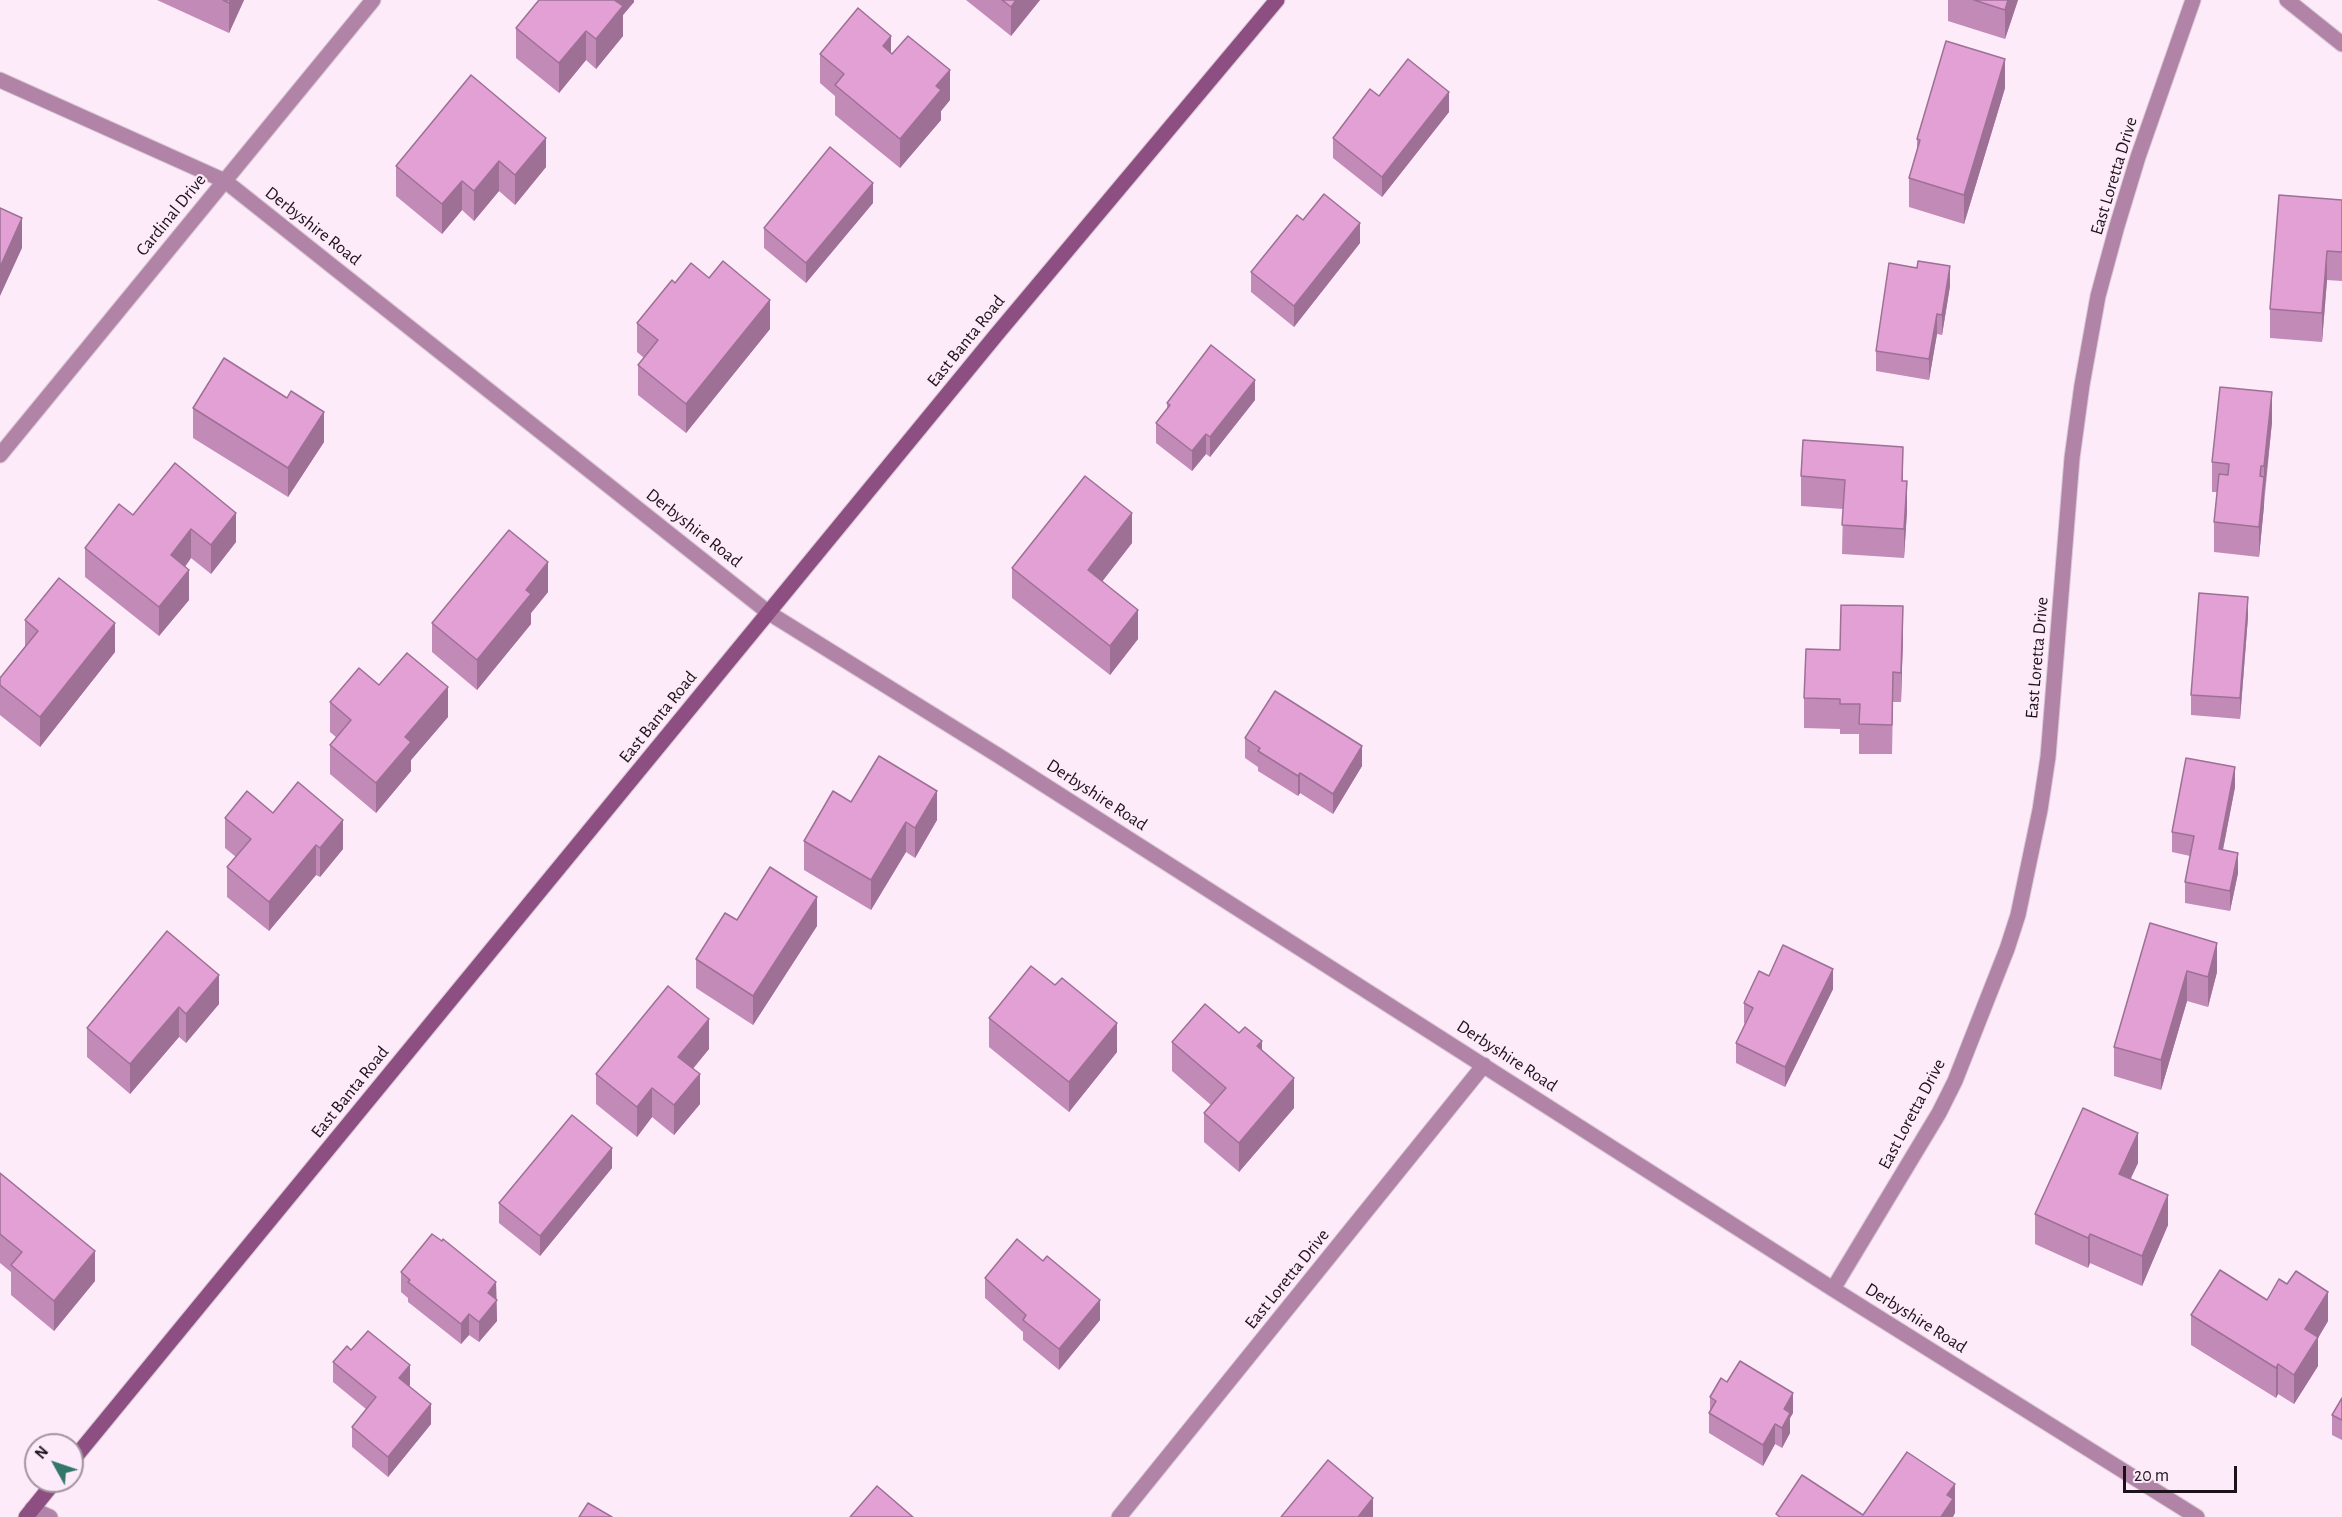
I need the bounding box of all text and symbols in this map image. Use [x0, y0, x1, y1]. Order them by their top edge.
street label: East Loretta Drive [2086, 114, 2142, 238]
street label: Cardinal Drive [131, 170, 211, 260]
street label: Derbyshire Road [261, 182, 365, 270]
street label: East Banta Road [922, 291, 1010, 391]
street label: Derbyshire Road [642, 484, 746, 572]
street label: East Loretta Drive [2021, 596, 2053, 720]
street label: East Banta Road [614, 667, 702, 767]
street label: Derbyshire Road [1043, 754, 1151, 836]
street label: Derbyshire Road [1453, 1015, 1561, 1097]
street label: East Banta Road [306, 1042, 394, 1142]
street label: East Loretta Drive [1874, 1055, 1950, 1173]
street label: East Loretta Drive [1240, 1225, 1334, 1333]
street label: Derbyshire Road [1861, 1278, 1971, 1358]
north arrow [24, 1433, 84, 1493]
text: N [32, 1443, 51, 1462]
scale bar [2126, 1454, 2240, 1492]
text: 20 m [2134, 1467, 2169, 1485]

